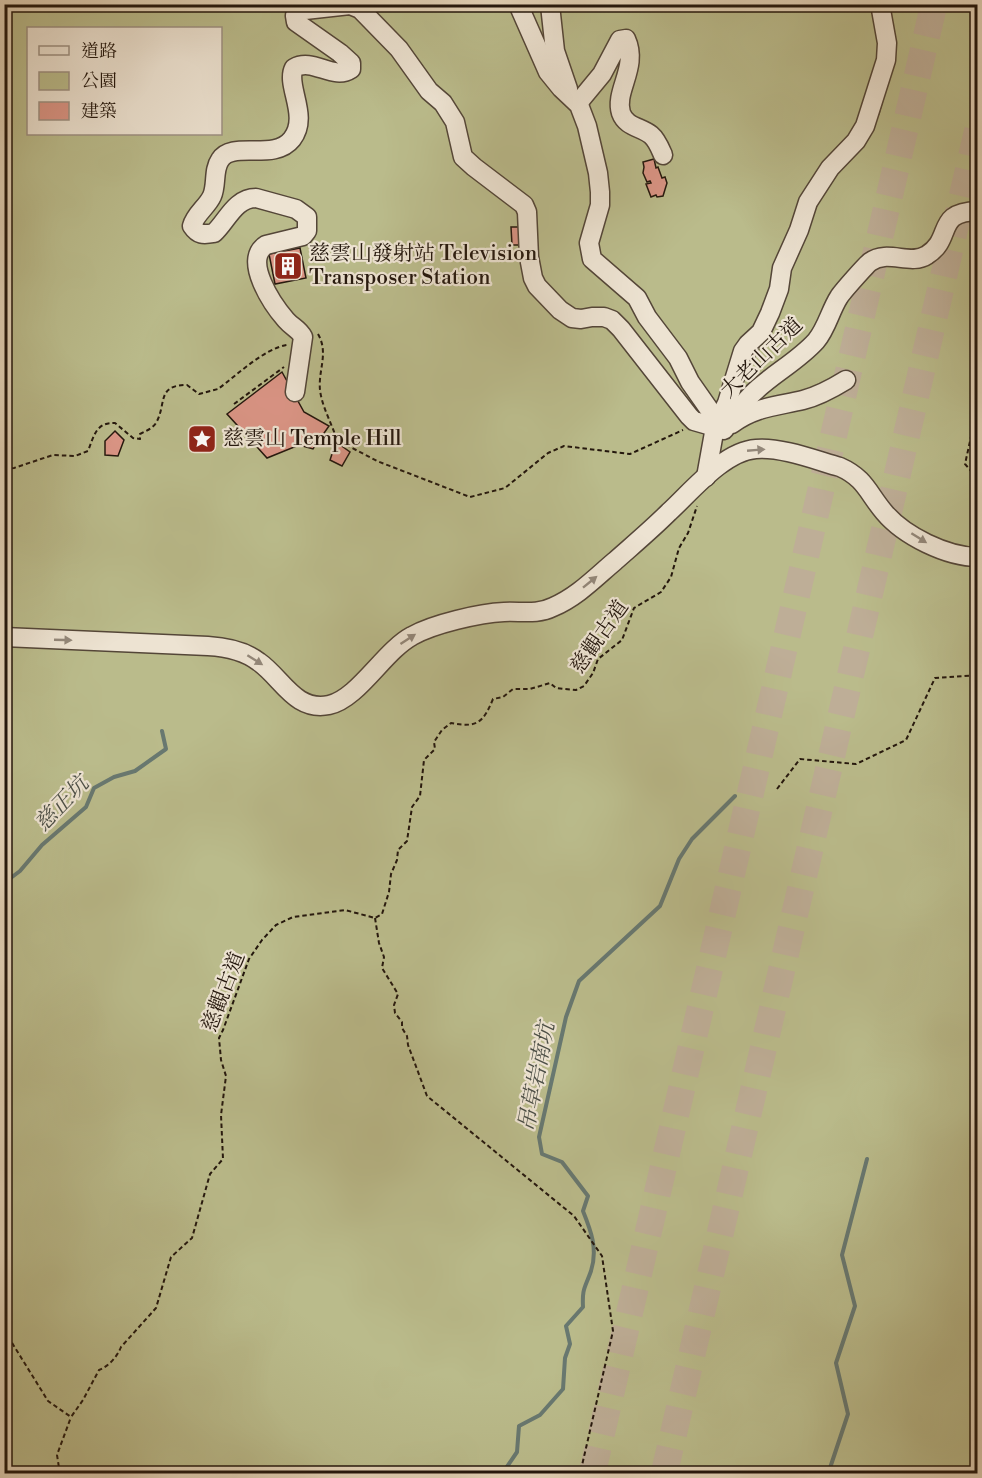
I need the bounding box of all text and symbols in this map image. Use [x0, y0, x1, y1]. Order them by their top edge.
legend [27, 27, 222, 135]
text: 道路 [81, 40, 117, 63]
text: 公園 [81, 70, 117, 93]
text: 建築 [81, 100, 117, 123]
place label: 慈雲山發射站 Television Transposer Station [309, 241, 538, 291]
building icon: 慈雲山發射站 Television Transposer Station [272, 250, 304, 282]
street label: 大老山古道 [715, 312, 809, 404]
place icon: 慈雲山 Temple Hill [186, 423, 218, 455]
place label: 慈雲山 Temple Hill [223, 426, 402, 452]
one-way arrow [746, 445, 765, 455]
one-way arrow [911, 533, 927, 544]
one-way arrow [582, 576, 598, 589]
street label: 慈觀古道 [565, 595, 635, 679]
one-way arrow [400, 634, 416, 645]
one-way arrow [53, 635, 72, 644]
one-way arrow [247, 655, 263, 666]
water label: 慈正坑 [29, 769, 97, 837]
street label: 慈觀古道 [197, 948, 251, 1036]
water label: 吊草岩南坑 [513, 1017, 561, 1134]

